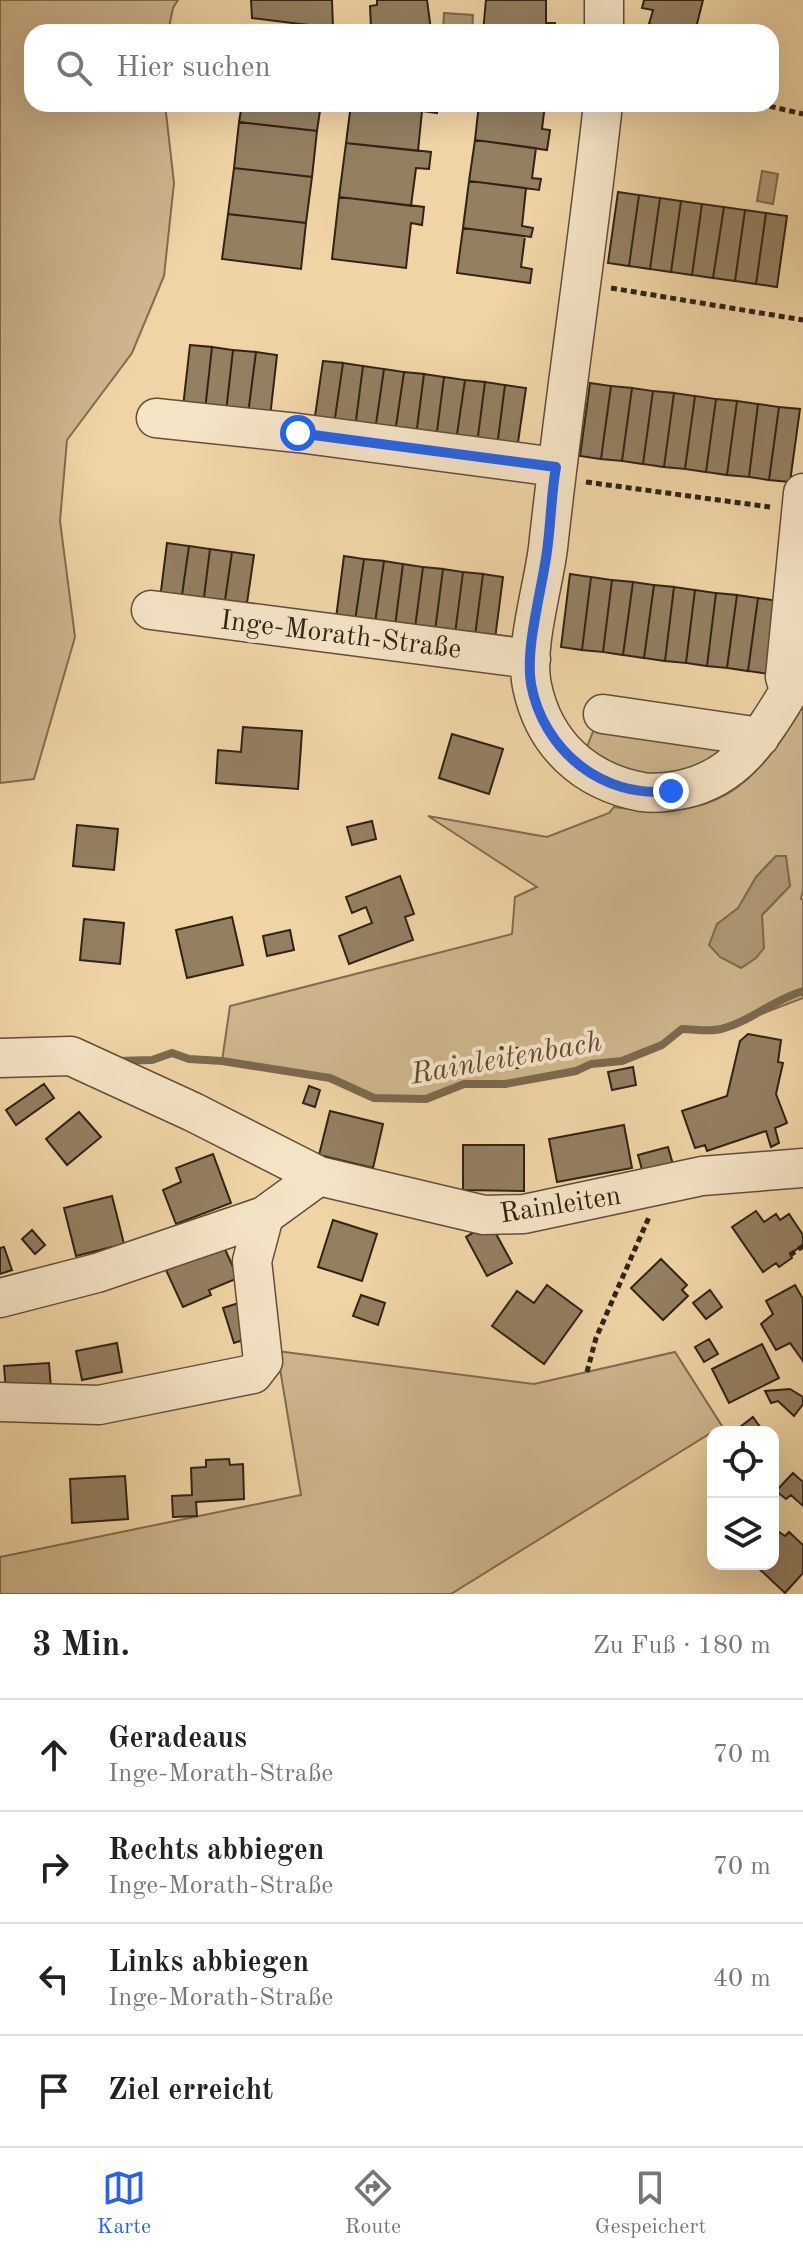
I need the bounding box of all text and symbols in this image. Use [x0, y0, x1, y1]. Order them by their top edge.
search box [24, 24, 779, 112]
icon: search [52, 46, 96, 90]
text: Hier suchen [116, 53, 271, 83]
route start [280, 415, 316, 451]
street label: Inge-Morath-Straße [219, 607, 463, 665]
route end [653, 773, 689, 809]
water label: Rainleitenbach [407, 1027, 604, 1091]
street label: Rainleiten [498, 1183, 623, 1229]
map controls [707, 1426, 779, 1570]
button: locate [707, 1426, 779, 1498]
button: layers [707, 1498, 779, 1570]
text: 3 Min. [32, 1629, 130, 1663]
text: Zu Fuß · 180 m [593, 1633, 771, 1659]
text: Geradeaus [108, 1724, 247, 1754]
icon: ahead [32, 1733, 76, 1777]
text: 70 m [713, 1742, 771, 1768]
text: Inge-Morath-Straße [108, 1761, 333, 1787]
text: Rechts abbiegen [108, 1836, 325, 1866]
icon: right [32, 1845, 76, 1889]
text: 70 m [713, 1854, 771, 1880]
text: Inge-Morath-Straße [108, 1873, 333, 1899]
text: Links abbiegen [108, 1948, 309, 1978]
icon: left [32, 1957, 76, 2001]
text: 40 m [713, 1966, 771, 1992]
text: Inge-Morath-Straße [108, 1985, 333, 2011]
icon: arrive [32, 2069, 76, 2113]
text: Ziel erreicht [108, 2076, 273, 2106]
tab: Karte [97, 2166, 151, 2241]
tab: Route [345, 2166, 401, 2241]
tab: Gespeichert [595, 2166, 706, 2241]

